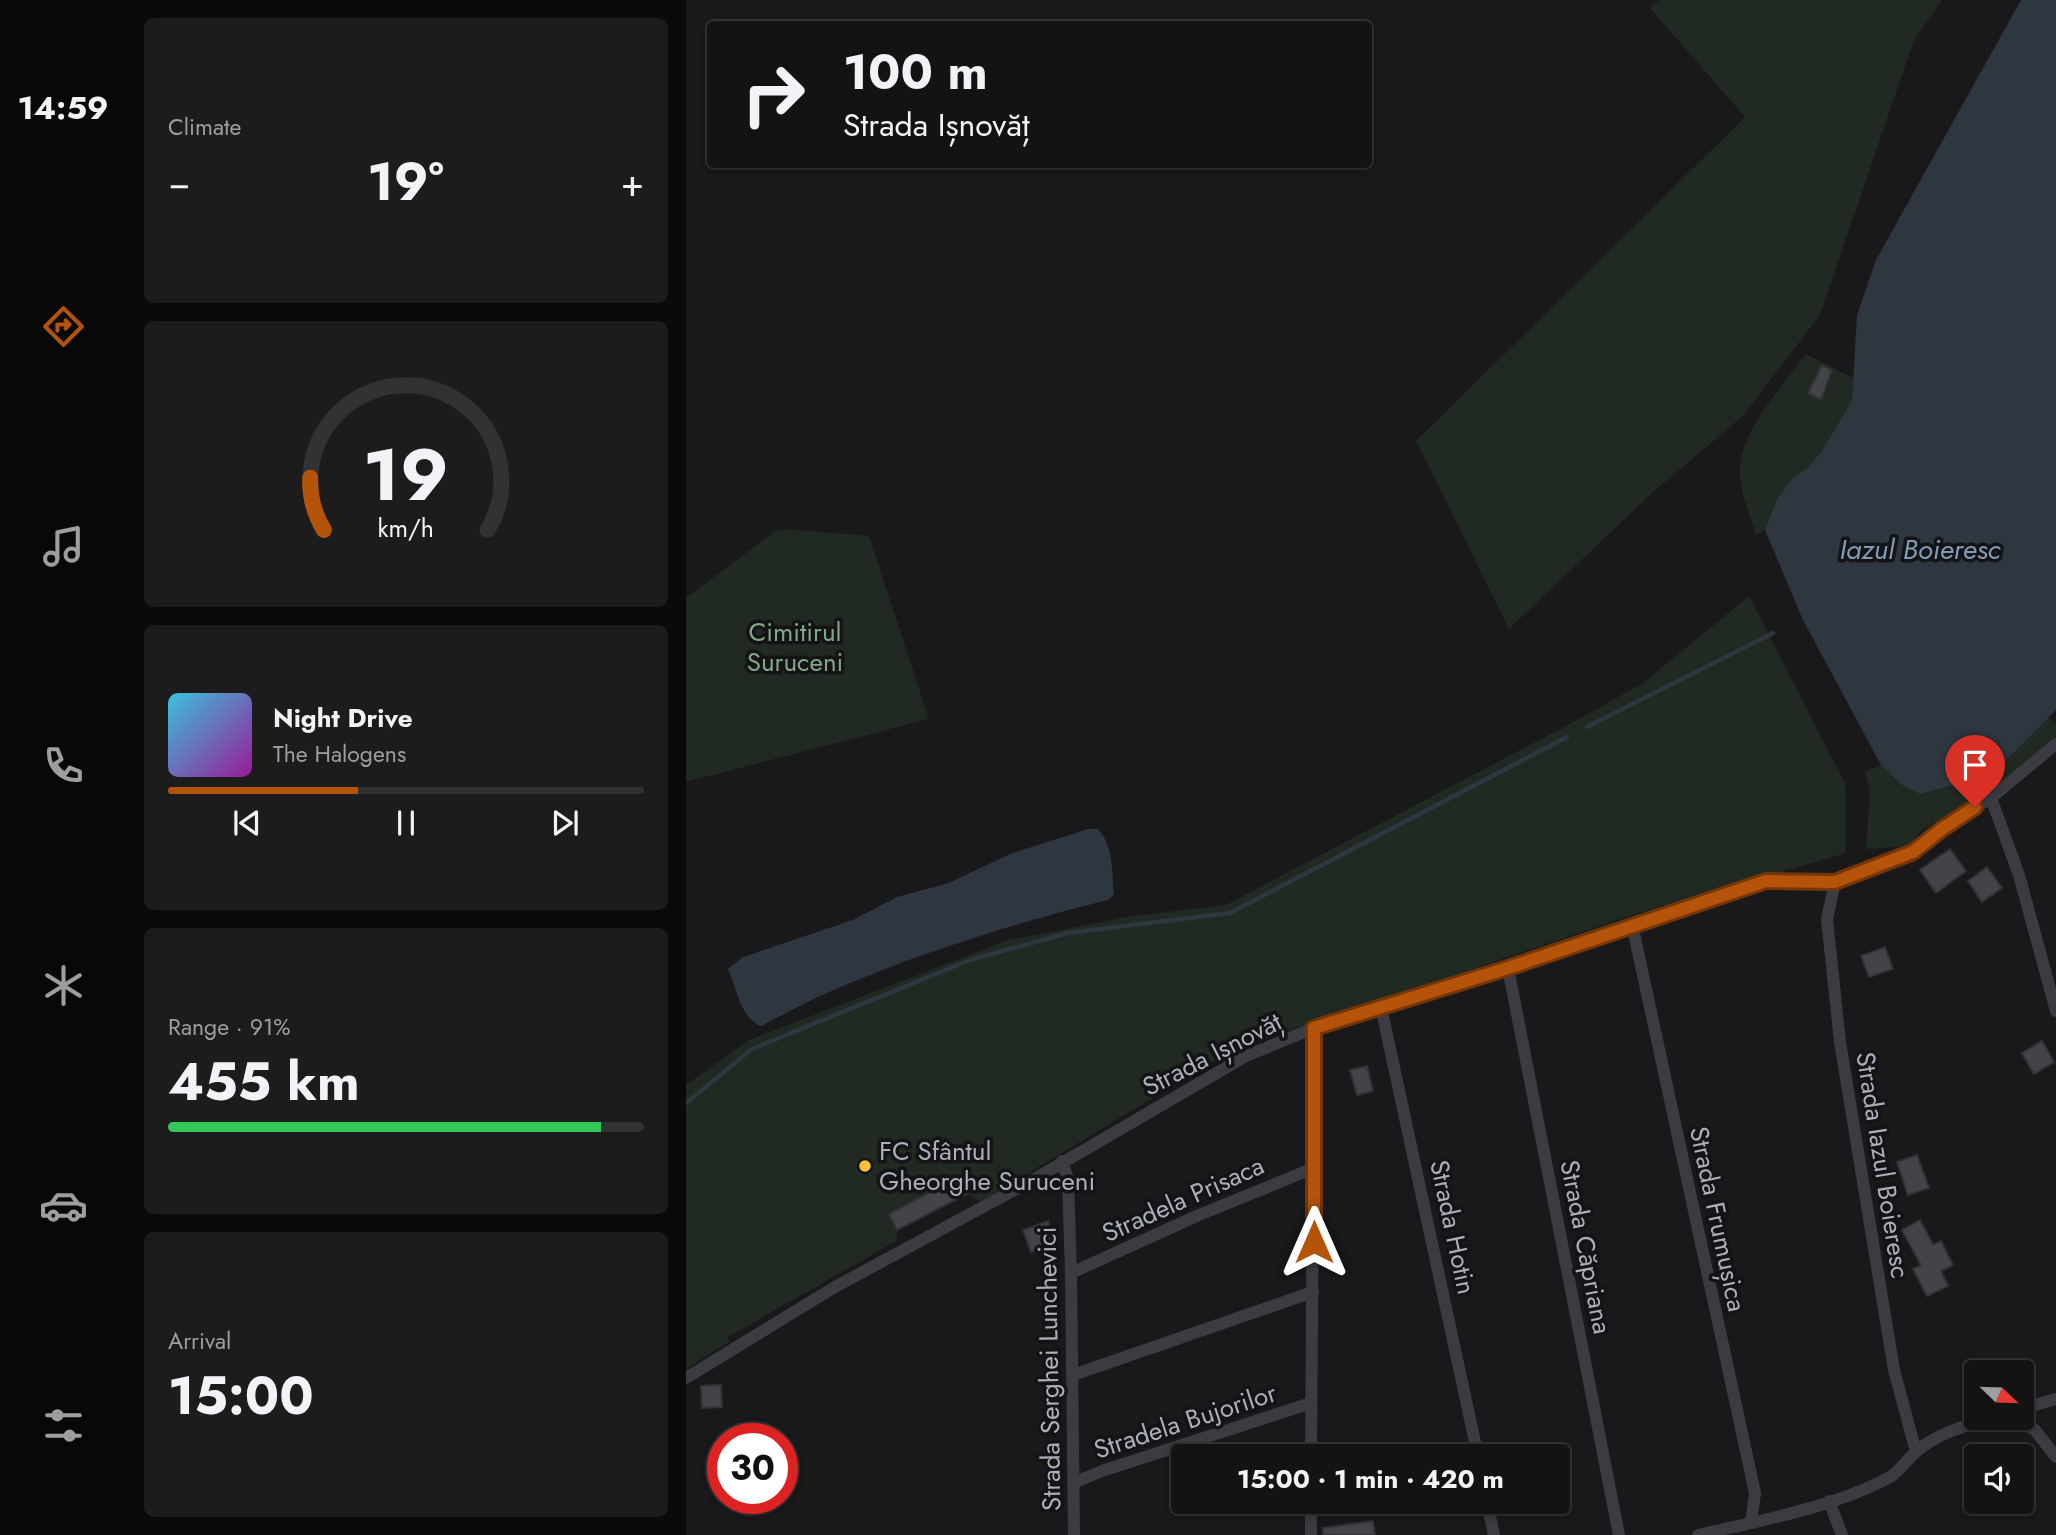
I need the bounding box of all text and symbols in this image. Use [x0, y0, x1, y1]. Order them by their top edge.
text: 100 m [843, 37, 988, 107]
icon: right [728, 49, 819, 140]
text: 14:59 [18, 85, 108, 131]
text: Strada Ișnovăț [843, 102, 1030, 148]
text: Climate [168, 110, 241, 144]
text: 19° [367, 144, 444, 220]
text: − [168, 155, 190, 210]
text: + [621, 155, 644, 210]
icon: directions [39, 302, 88, 351]
text: 19 [363, 423, 449, 528]
text: km/h [378, 510, 434, 546]
icon: music [39, 522, 88, 571]
water label: Iazul Boieresc [1839, 529, 2001, 570]
park label: Cimitirul Suruceni [747, 613, 843, 681]
text: Night Drive [273, 699, 413, 737]
pin [1945, 735, 2005, 807]
text: The Halogens [273, 737, 406, 771]
icon: phone [39, 741, 88, 790]
icon: arrive [1956, 746, 1994, 784]
icon: previous [228, 804, 266, 842]
icon: pause [387, 804, 425, 842]
icon: next [546, 804, 584, 842]
icon: climate [39, 961, 88, 1010]
street label: Strada Ișnovăț [1136, 1002, 1289, 1105]
text: Range · 91% [168, 1010, 291, 1044]
text: 455 km [168, 1044, 360, 1120]
street label: Strada Iazul Boieresc [1846, 1049, 1920, 1281]
street label: Strada Frumușica [1680, 1123, 1756, 1315]
place label: FC Sfântul Gheorghe Suruceni [879, 1132, 1095, 1200]
street label: Stradela Prisaca [1096, 1146, 1270, 1252]
street label: Strada Hotin [1420, 1156, 1486, 1298]
street label: Strada Căpriana [1550, 1157, 1622, 1337]
marker: FC Sfântul Gheorghe Suruceni [857, 1158, 873, 1174]
icon: car [39, 1181, 88, 1230]
position arrow [1277, 1205, 1351, 1279]
street label: Strada Serghei Lunchevici [1028, 1226, 1070, 1512]
text: Arrival [168, 1324, 231, 1358]
text: 15:00 [168, 1358, 314, 1434]
north arrow [1964, 1360, 2034, 1430]
map controls [1964, 1360, 2034, 1514]
street label: Stradela Bujorilor [1089, 1374, 1281, 1468]
icon: filters [39, 1401, 88, 1450]
speed limit sign: 30 [707, 1423, 798, 1514]
button: sound [1964, 1444, 2034, 1514]
text: 15:00 · 1 min · 420 m [1237, 1460, 1504, 1498]

